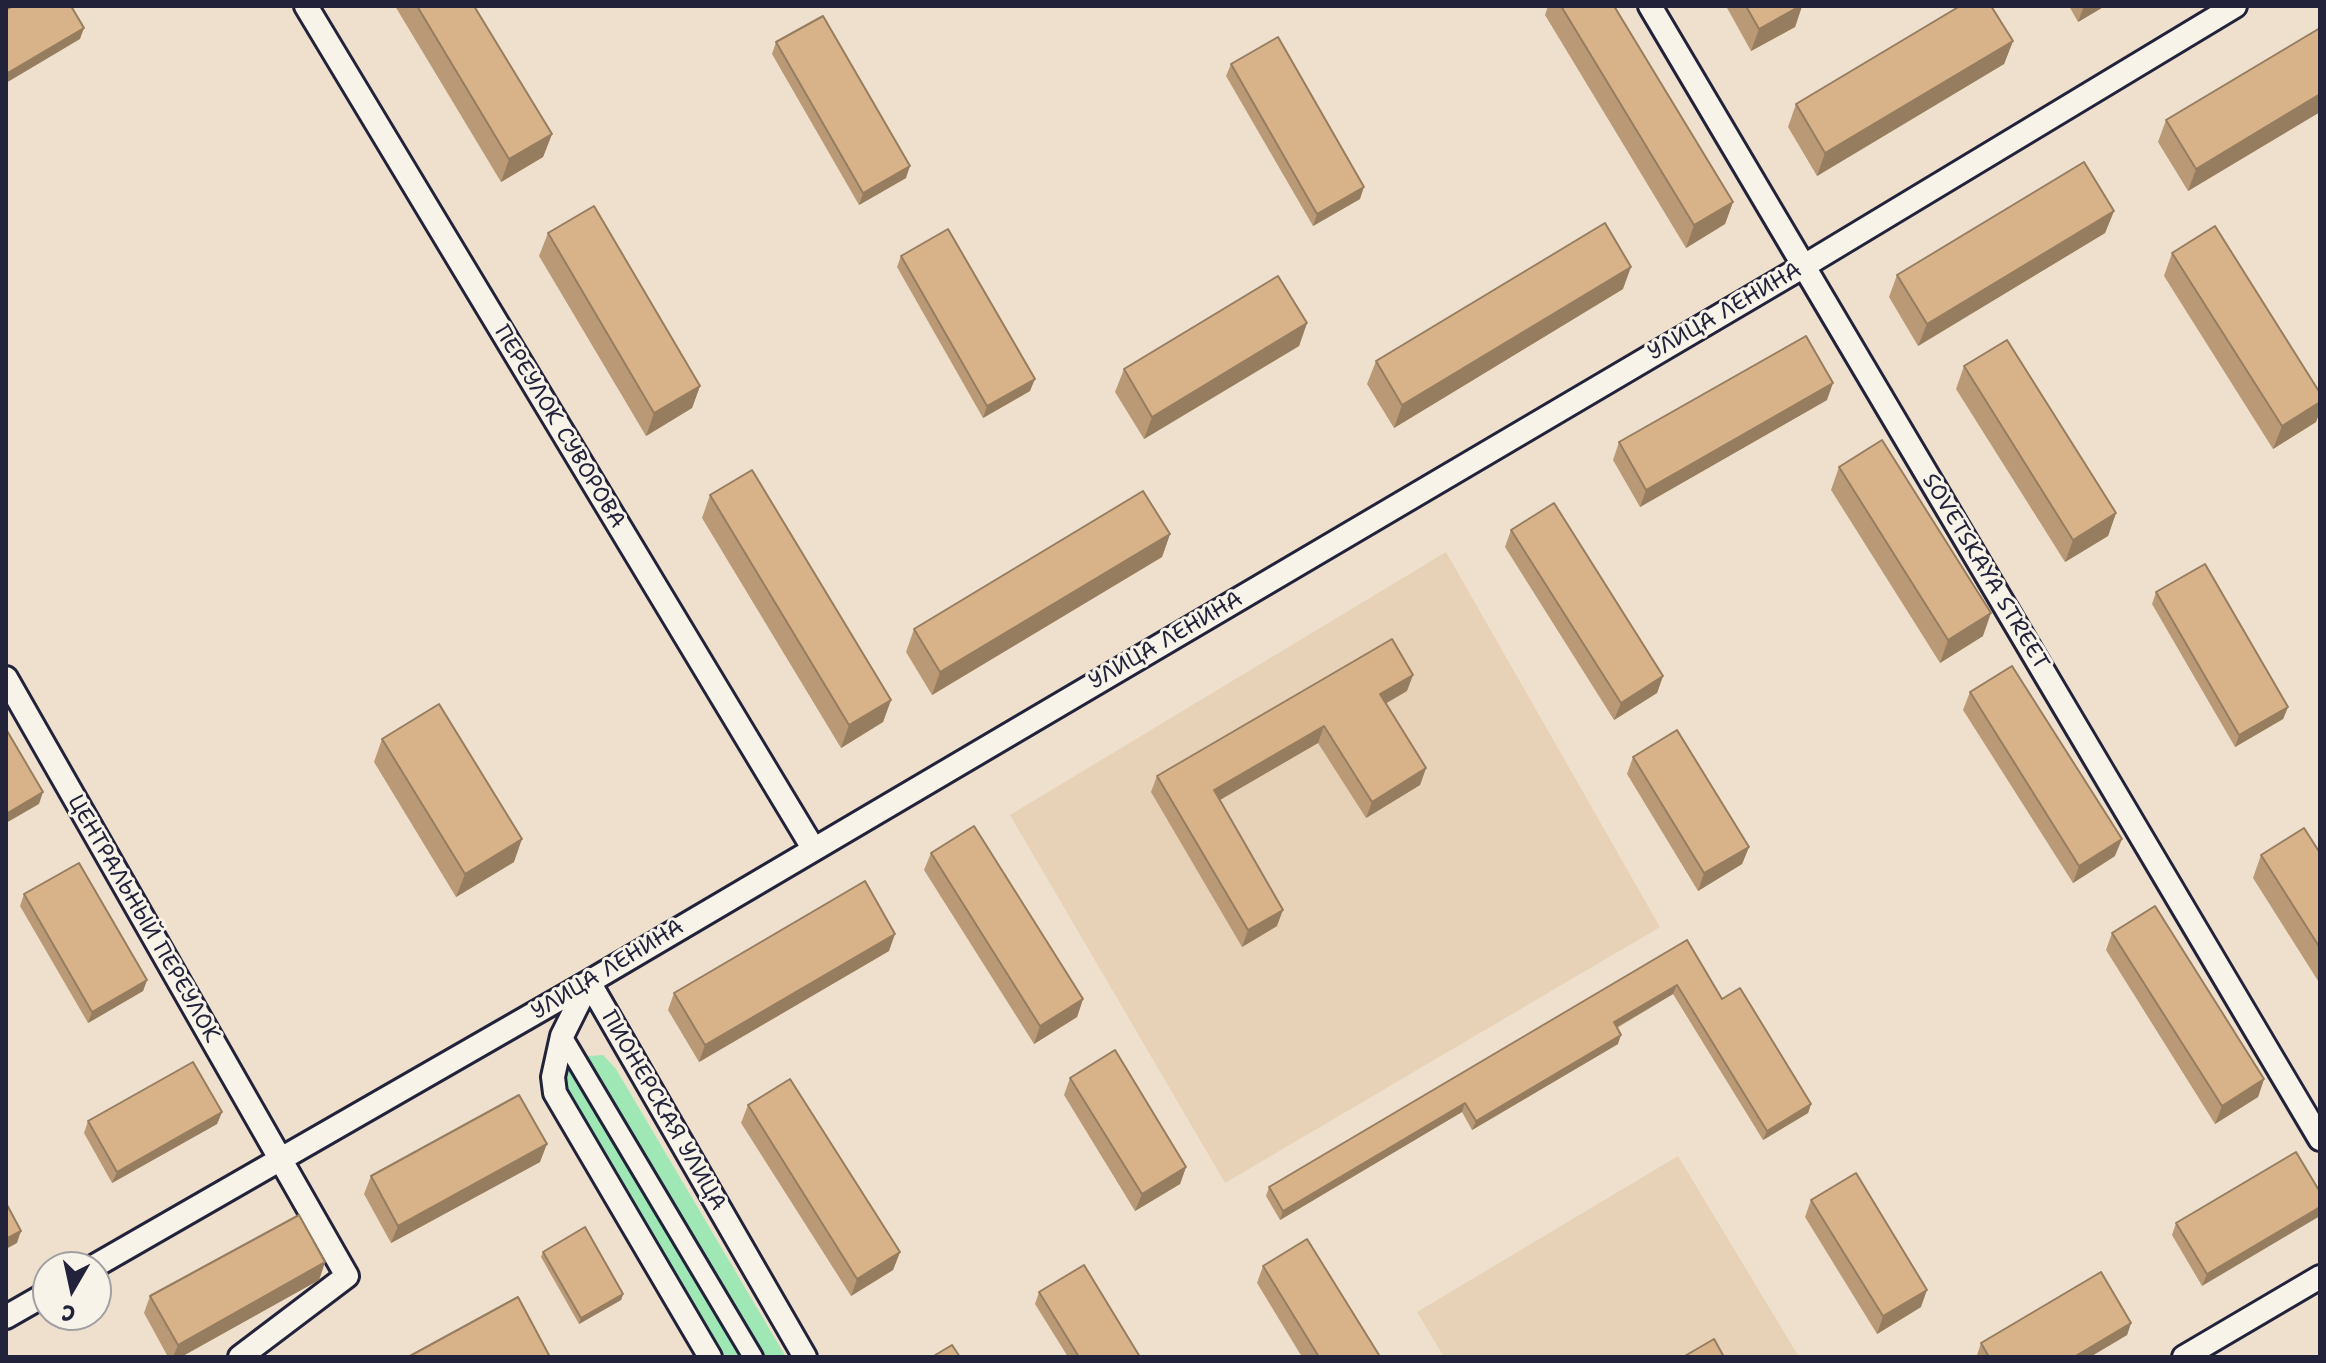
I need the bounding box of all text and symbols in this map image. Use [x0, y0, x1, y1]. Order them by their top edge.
street label: УЛИЦА ЛЕНИНА [1644, 257, 1806, 367]
street label: ПЕРЕУЛОК СУВОРОВА [488, 321, 630, 533]
street label: SOVETSKAYA STREET [1916, 469, 2054, 675]
street label: УЛИЦА ЛЕНИНА [1085, 586, 1247, 696]
street label: ЦЕНТРАЛЬНЫЙ ПЕРЕУЛОК [61, 790, 225, 1048]
street label: УЛИЦА ЛЕНИНА [527, 914, 689, 1026]
street label: ПИОНЕРСКАЯ УЛИЦА [595, 1006, 731, 1216]
north arrow [32, 1251, 112, 1331]
text: С [60, 1298, 77, 1329]

